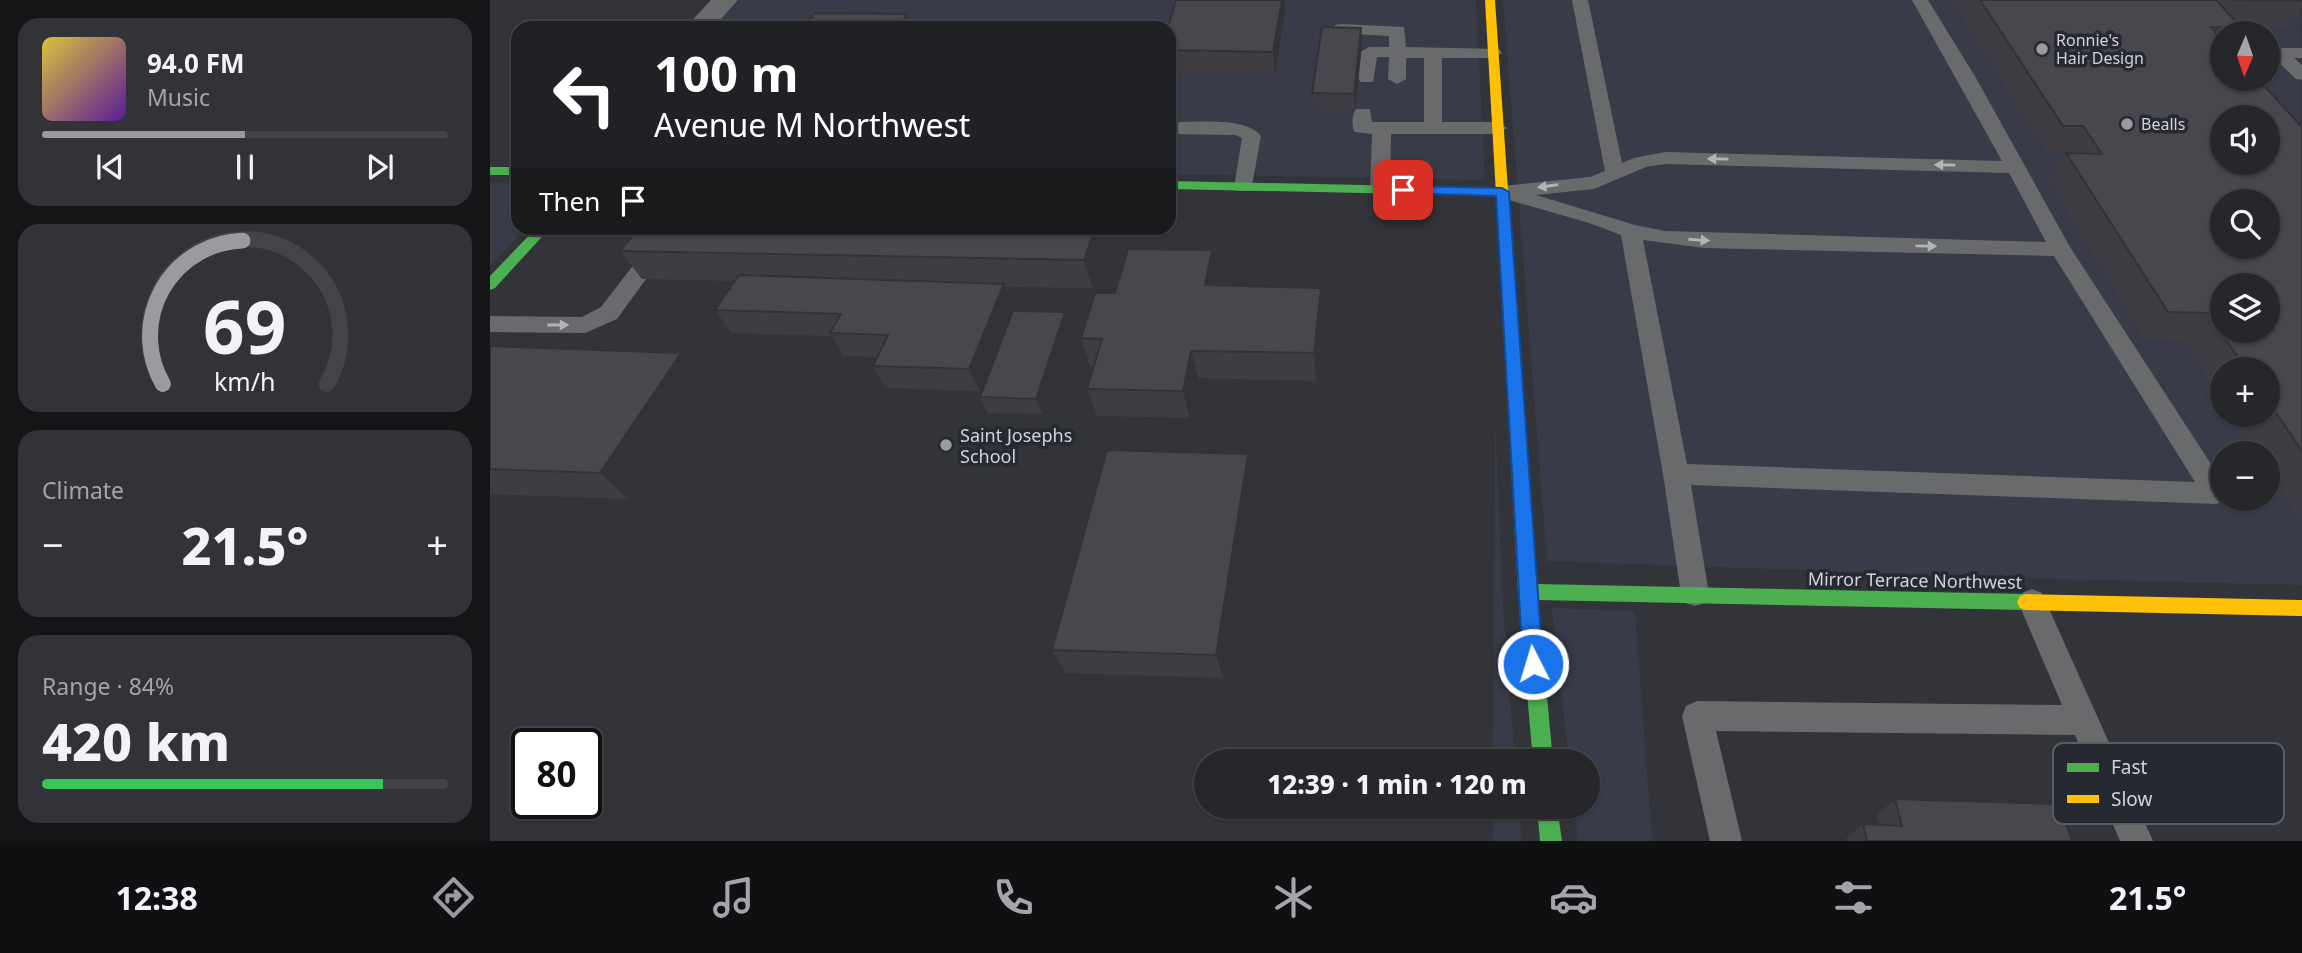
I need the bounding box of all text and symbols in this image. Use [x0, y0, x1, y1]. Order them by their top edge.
north arrow [2210, 21, 2280, 91]
map controls [2210, 21, 2280, 511]
place label: Ronnie's Hair Design [2056, 29, 2144, 69]
text: 100 m [654, 40, 799, 106]
marker: Ronnie's Hair Design [2034, 41, 2050, 57]
text: 94.0 FM [147, 45, 244, 81]
icon: left [539, 49, 630, 140]
text: Music [147, 81, 210, 113]
text: Avenue M Northwest [654, 103, 970, 146]
button: sound [2210, 105, 2280, 175]
place label: Bealls [2141, 113, 2185, 135]
marker: Bealls [2119, 116, 2135, 132]
icon: previous [91, 148, 129, 186]
icon: pause [226, 148, 264, 186]
icon: next [361, 148, 399, 186]
one-way arrow [1706, 153, 1728, 165]
one-way arrow [1934, 159, 1956, 171]
pin [1373, 160, 1433, 220]
icon: arrive [1384, 171, 1422, 209]
one-way arrow [1537, 181, 1559, 192]
icon: arrive [614, 182, 652, 220]
text: Then [539, 183, 600, 219]
button: search [2210, 189, 2280, 259]
one-way arrow [1688, 235, 1710, 246]
one-way arrow [1915, 240, 1937, 251]
button: layers [2210, 273, 2280, 343]
text: 69 [203, 276, 287, 375]
one-way arrow [547, 319, 569, 331]
button: + [2210, 357, 2280, 427]
text: km/h [214, 363, 276, 397]
place label: Saint Josephs School [960, 423, 1072, 468]
marker: Saint Josephs School [938, 437, 954, 453]
button: − [2210, 441, 2280, 511]
text: Climate [42, 474, 124, 506]
text: 21.5° [182, 509, 308, 580]
text: − [42, 518, 64, 570]
text: + [426, 518, 448, 570]
street label: Mirror Terrace Northwest [1808, 566, 2023, 594]
position arrow [1496, 627, 1570, 701]
text: Range · 84% [42, 670, 174, 702]
text: 420 km [42, 705, 230, 776]
speed limit sign: 80 [511, 728, 602, 819]
legend [2053, 743, 2284, 824]
text: Fast [2111, 754, 2148, 780]
text: 12:39 · 1 min · 120 m [1267, 766, 1527, 802]
text: Slow [2111, 786, 2152, 812]
icon: directions [429, 873, 478, 922]
icon: music [709, 873, 758, 922]
icon: phone [989, 873, 1038, 922]
icon: climate [1269, 873, 1318, 922]
icon: car [1549, 873, 1598, 922]
icon: filters [1829, 873, 1878, 922]
text: 12:38 [116, 876, 198, 919]
text: 21.5° [2109, 876, 2186, 919]

